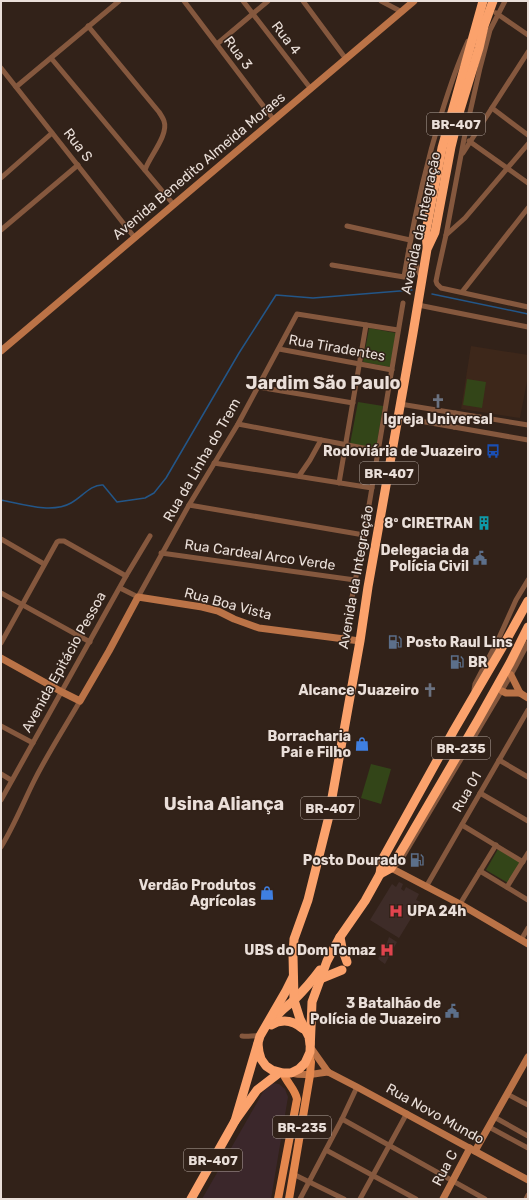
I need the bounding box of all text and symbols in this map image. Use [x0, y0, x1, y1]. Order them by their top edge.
street label: Rua 4 [268, 18, 304, 58]
street label: Rua 3 [220, 33, 256, 73]
street label: Avenida Benedito Almeida Moraes [109, 89, 289, 243]
road number: BR-407 [427, 113, 485, 135]
street label: Rua S [60, 125, 96, 165]
street label: Avenida da Integração [398, 150, 444, 296]
street label: Rua Tiradentes [287, 331, 387, 365]
district label: Jardim São Paulo [245, 372, 401, 394]
church icon: Igreja Universal [430, 393, 446, 409]
street label: Rua da Linha do Trem [160, 395, 244, 525]
place label: Igreja Universal [383, 411, 493, 428]
place label: Rodoviária de Juazeiro [323, 443, 482, 460]
bus stop icon: Rodoviária de Juazeiro [485, 443, 501, 459]
road number: BR-407 [360, 462, 418, 484]
street label: Avenida da Integração [335, 504, 377, 650]
place label: 8º CIRETRAN [384, 515, 473, 532]
building icon: 8º CIRETRAN [476, 515, 492, 531]
street label: Rua Cardeal Arco Verde [183, 536, 337, 574]
place label: Delegacia da Polícia Civil [381, 542, 469, 575]
public building icon: Delegacia da Polícia Civil [472, 550, 488, 566]
street label: Rua Boa Vista [182, 584, 274, 624]
street label: Avenida Epitácio Pessoa [18, 589, 110, 735]
fuel station icon: Posto Raul Lins [387, 634, 403, 650]
place label: Posto Raul Lins [406, 634, 513, 651]
fuel station icon: BR [449, 654, 465, 670]
place label: BR [468, 654, 488, 671]
place label: Alcance Juazeiro [298, 682, 419, 699]
church icon: Alcance Juazeiro [422, 682, 438, 698]
place label: Borracharia Pai e Filho [267, 728, 351, 761]
shop icon: Borracharia Pai e Filho [354, 736, 370, 752]
road number: BR-235 [432, 737, 490, 759]
street label: Rua 01 [449, 769, 485, 815]
district label: Usina Aliança [164, 793, 284, 815]
road number: BR-407 [301, 797, 359, 819]
place label: Posto Dourado [303, 852, 406, 869]
fuel station icon: Posto Dourado [409, 852, 425, 868]
place label: Verdão Produtos Agrícolas [139, 877, 256, 910]
shop icon: Verdão Produtos Agrícolas [259, 885, 275, 901]
hospital icon: UPA 24h [388, 903, 404, 919]
place label: UPA 24h [407, 903, 466, 920]
place label: UBS do Dom Tomaz [244, 942, 376, 959]
hospital icon: UBS do Dom Tomaz [379, 942, 395, 958]
place label: 3 Batalhão de Polícia de Juazeiro [310, 995, 441, 1028]
public building icon: 3 Batalhão de Polícia de Juazeiro [444, 1003, 460, 1019]
street label: Rua Novo Mundo [383, 1080, 487, 1148]
road number: BR-235 [273, 1116, 331, 1138]
street label: Rua C [429, 1147, 461, 1189]
road number: BR-407 [184, 1149, 242, 1171]

